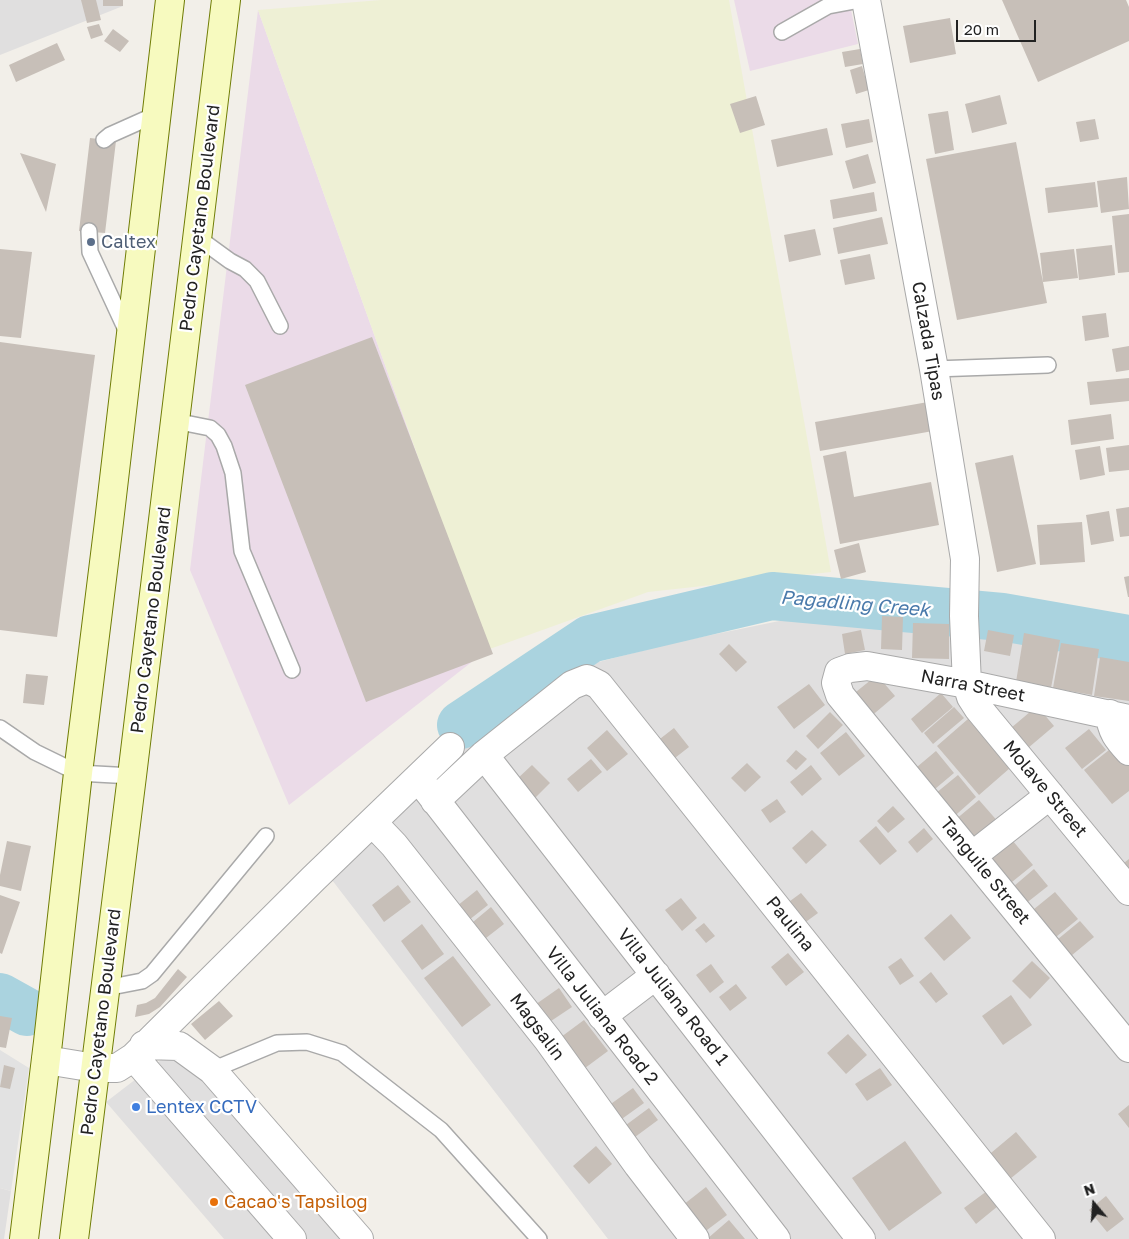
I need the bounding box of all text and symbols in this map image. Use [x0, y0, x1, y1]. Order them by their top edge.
scale bar [959, 10, 1039, 42]
text: 20 m [964, 20, 999, 38]
street label: Pedro Cayetano Boulevard [175, 103, 225, 333]
place label: Caltex [101, 231, 156, 253]
marker: Caltex [85, 236, 97, 248]
street label: Calzada Tipas [907, 280, 949, 402]
street label: Pedro Cayetano Boulevard [126, 505, 176, 735]
water label: Pagadling Creek [780, 586, 930, 622]
street label: Narra Street [919, 665, 1027, 707]
street label: Molave Street [998, 736, 1092, 842]
street label: Tanguile Street [935, 813, 1035, 929]
street label: Paulina [761, 892, 819, 956]
street label: Pedro Cayetano Boulevard [76, 907, 126, 1137]
street label: Villa Juliana Road 1 [613, 924, 733, 1070]
street label: Villa Juliana Road 2 [541, 943, 663, 1089]
street label: Magsalin [505, 989, 569, 1065]
place label: Lentex CCTV [146, 1096, 257, 1118]
marker: Lentex CCTV [130, 1101, 142, 1113]
north arrow [1069, 1179, 1119, 1229]
text: N [1082, 1180, 1097, 1199]
place label: Cacao's Tapsilog [224, 1191, 368, 1213]
marker: Cacao's Tapsilog [208, 1196, 220, 1208]

